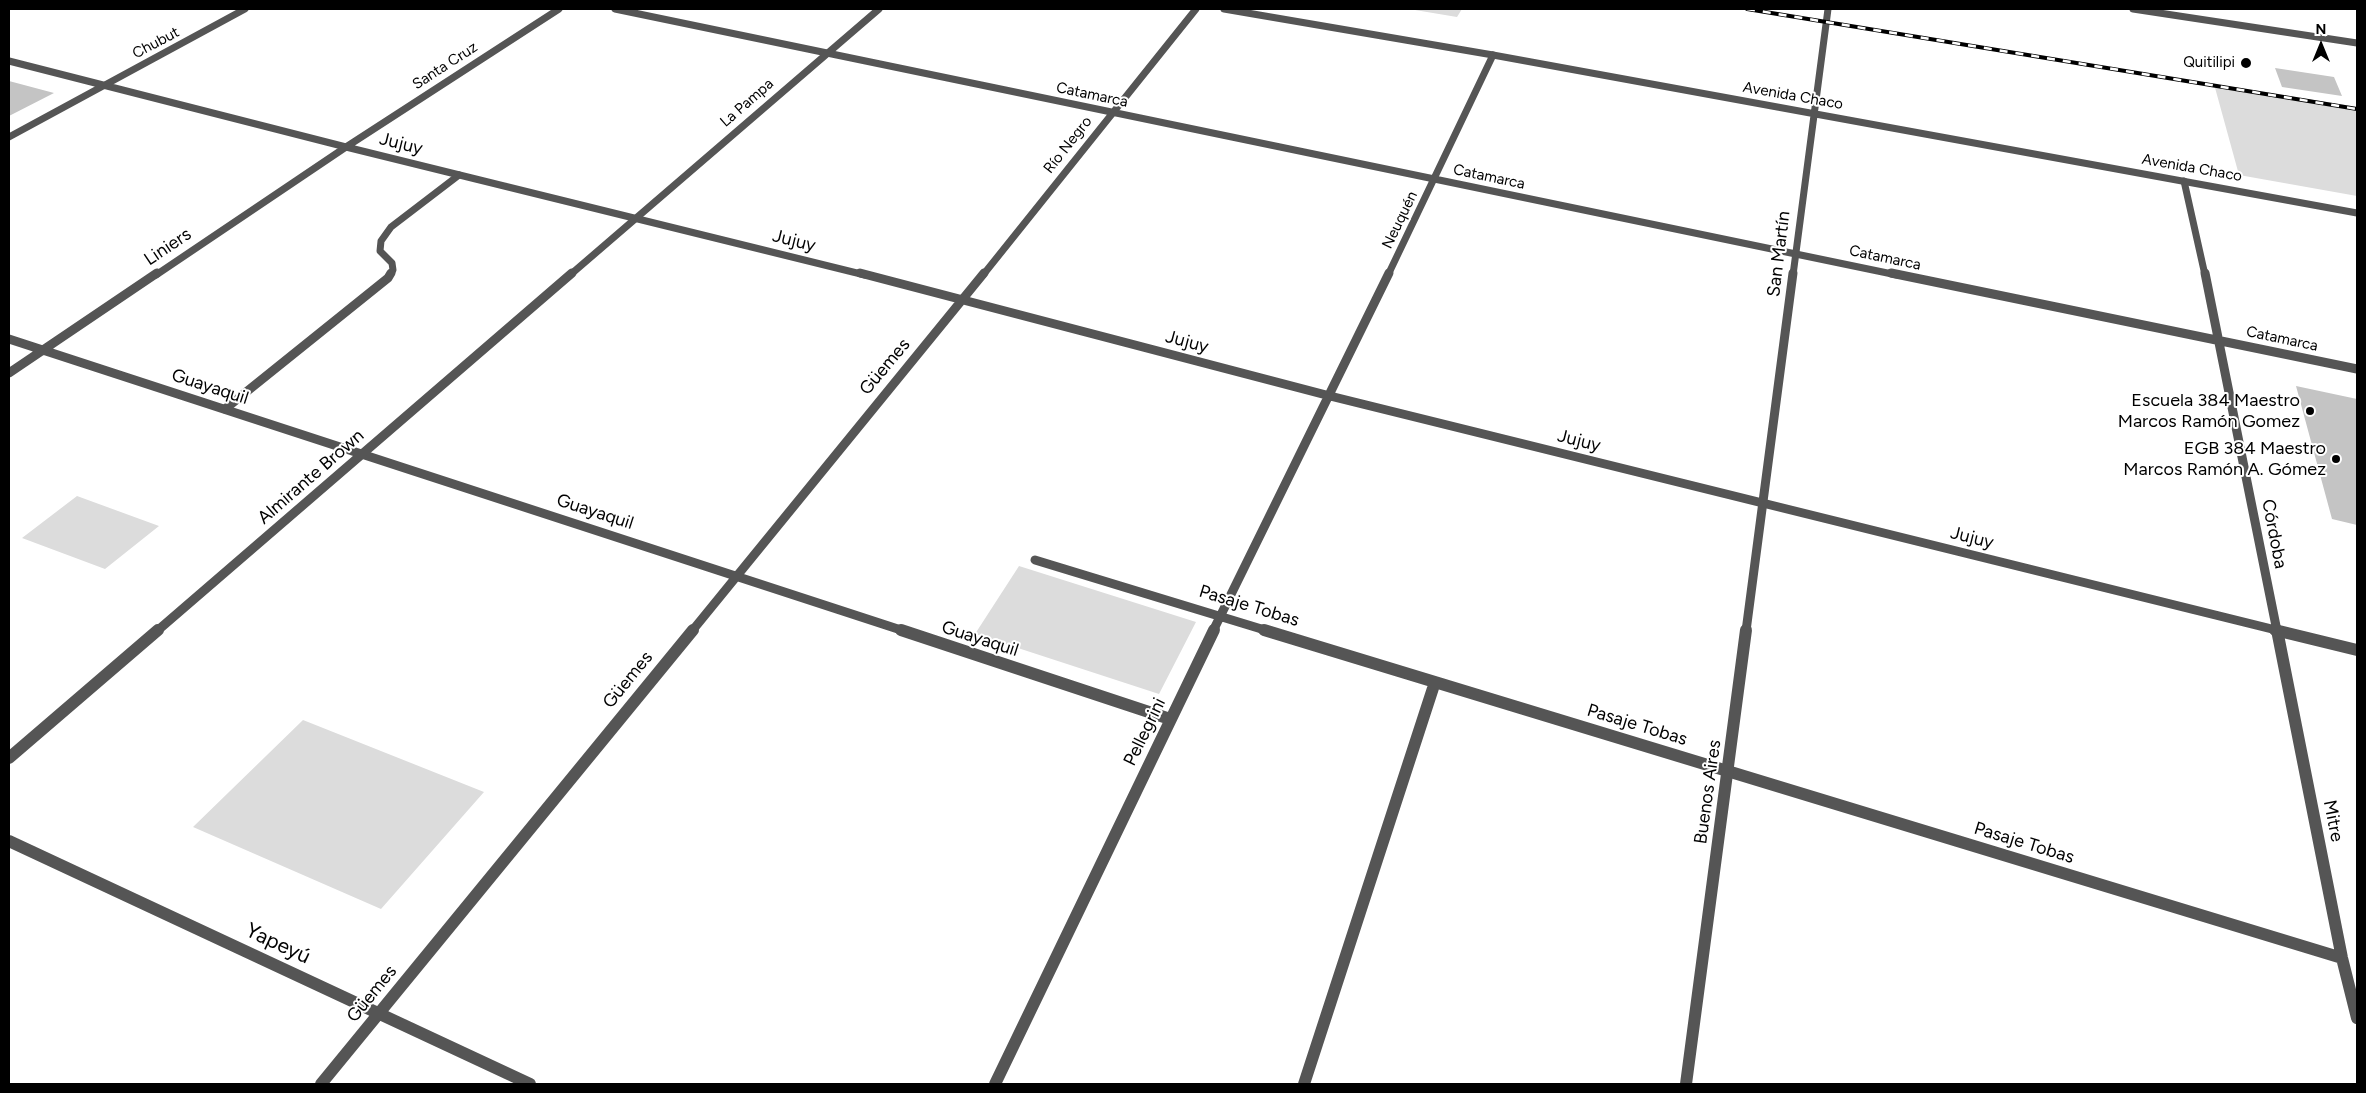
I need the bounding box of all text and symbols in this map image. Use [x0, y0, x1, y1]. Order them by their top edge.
north arrow [2296, 20, 2346, 70]
text: N [2316, 21, 2326, 38]
street label: Chubut [130, 23, 182, 63]
street label: Santa Cruz [409, 38, 481, 94]
place label: Quitilipi [2183, 54, 2235, 72]
marker: Quitilipi [2239, 56, 2253, 70]
street label: La Pampa [717, 75, 777, 131]
street label: Avenida Chaco [1741, 78, 1845, 114]
street label: Catamarca [1054, 79, 1130, 111]
street label: Río Negro [1040, 113, 1096, 177]
street label: Jujuy [377, 128, 425, 160]
street label: Avenida Chaco [2140, 150, 2244, 186]
street label: Catamarca [1451, 161, 1527, 193]
street label: Neuquén [1378, 188, 1422, 252]
street label: San Martín [1763, 210, 1795, 298]
street label: Liniers [140, 223, 196, 271]
street label: Jujuy [770, 225, 818, 257]
street label: Catamarca [1847, 242, 1923, 274]
street label: Catamarca [2244, 323, 2320, 355]
street label: Jujuy [1163, 326, 1211, 358]
street label: Güemes [855, 334, 915, 400]
street label: Guayaquil [169, 364, 251, 410]
place label: Escuela 384 Maestro Marcos Ramón Gomez [2118, 390, 2300, 432]
marker: Escuela 384 Maestro Marcos Ramón Gomez [2304, 405, 2316, 417]
street label: Almirante Brown [254, 425, 368, 529]
street label: Jujuy [1555, 425, 1603, 457]
place label: EGB 384 Maestro Marcos Ramón A. Gómez [2123, 438, 2326, 480]
marker: EGB 384 Maestro Marcos Ramón A. Gómez [2330, 453, 2342, 465]
street label: Guayaquil [554, 489, 636, 535]
street label: Córdoba [2257, 497, 2291, 571]
street label: Jujuy [1948, 522, 1996, 554]
street label: Pasaje Tobas [1196, 581, 1302, 631]
street label: Guayaquil [939, 616, 1021, 662]
street label: Güemes [598, 647, 658, 713]
street label: Pellegrini [1119, 695, 1171, 769]
street label: Pasaje Tobas [1584, 700, 1690, 750]
street label: Buenos Aires [1690, 739, 1726, 845]
street label: Mitre [2318, 798, 2348, 844]
street label: Pasaje Tobas [1971, 818, 2077, 868]
street label: Yapeyú [242, 918, 314, 970]
street label: Güemes [342, 961, 402, 1027]

